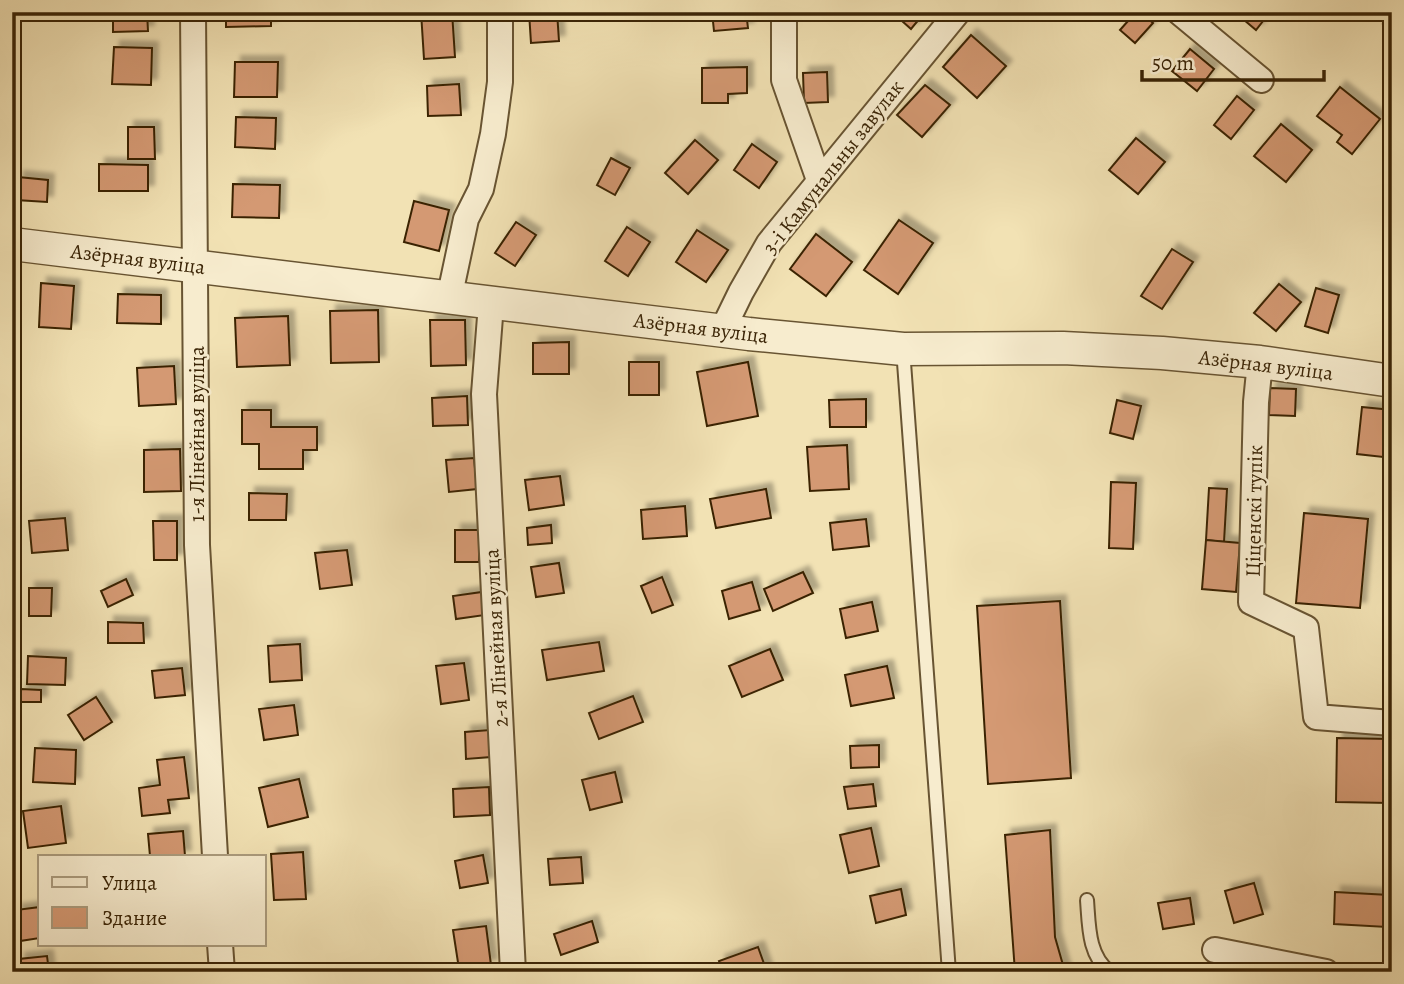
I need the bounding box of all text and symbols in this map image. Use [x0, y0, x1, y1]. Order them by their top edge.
scale bar [1142, 38, 1324, 82]
text: 50 m [1152, 49, 1194, 77]
street label: 3-і Камунальны завулак [756, 74, 910, 260]
street label: Азёрная вуліца [68, 237, 207, 281]
street label: Азёрная вуліца [631, 306, 770, 350]
street label: Азёрная вуліца [1196, 343, 1335, 387]
street label: 1-я Лінейная вуліца [183, 346, 211, 522]
street label: Ціценскі тупік [1239, 445, 1269, 577]
street label: 2-я Лінейная вуліца [477, 548, 515, 728]
legend [38, 855, 266, 946]
text: Улица [102, 869, 157, 897]
text: Здание [102, 904, 167, 932]

